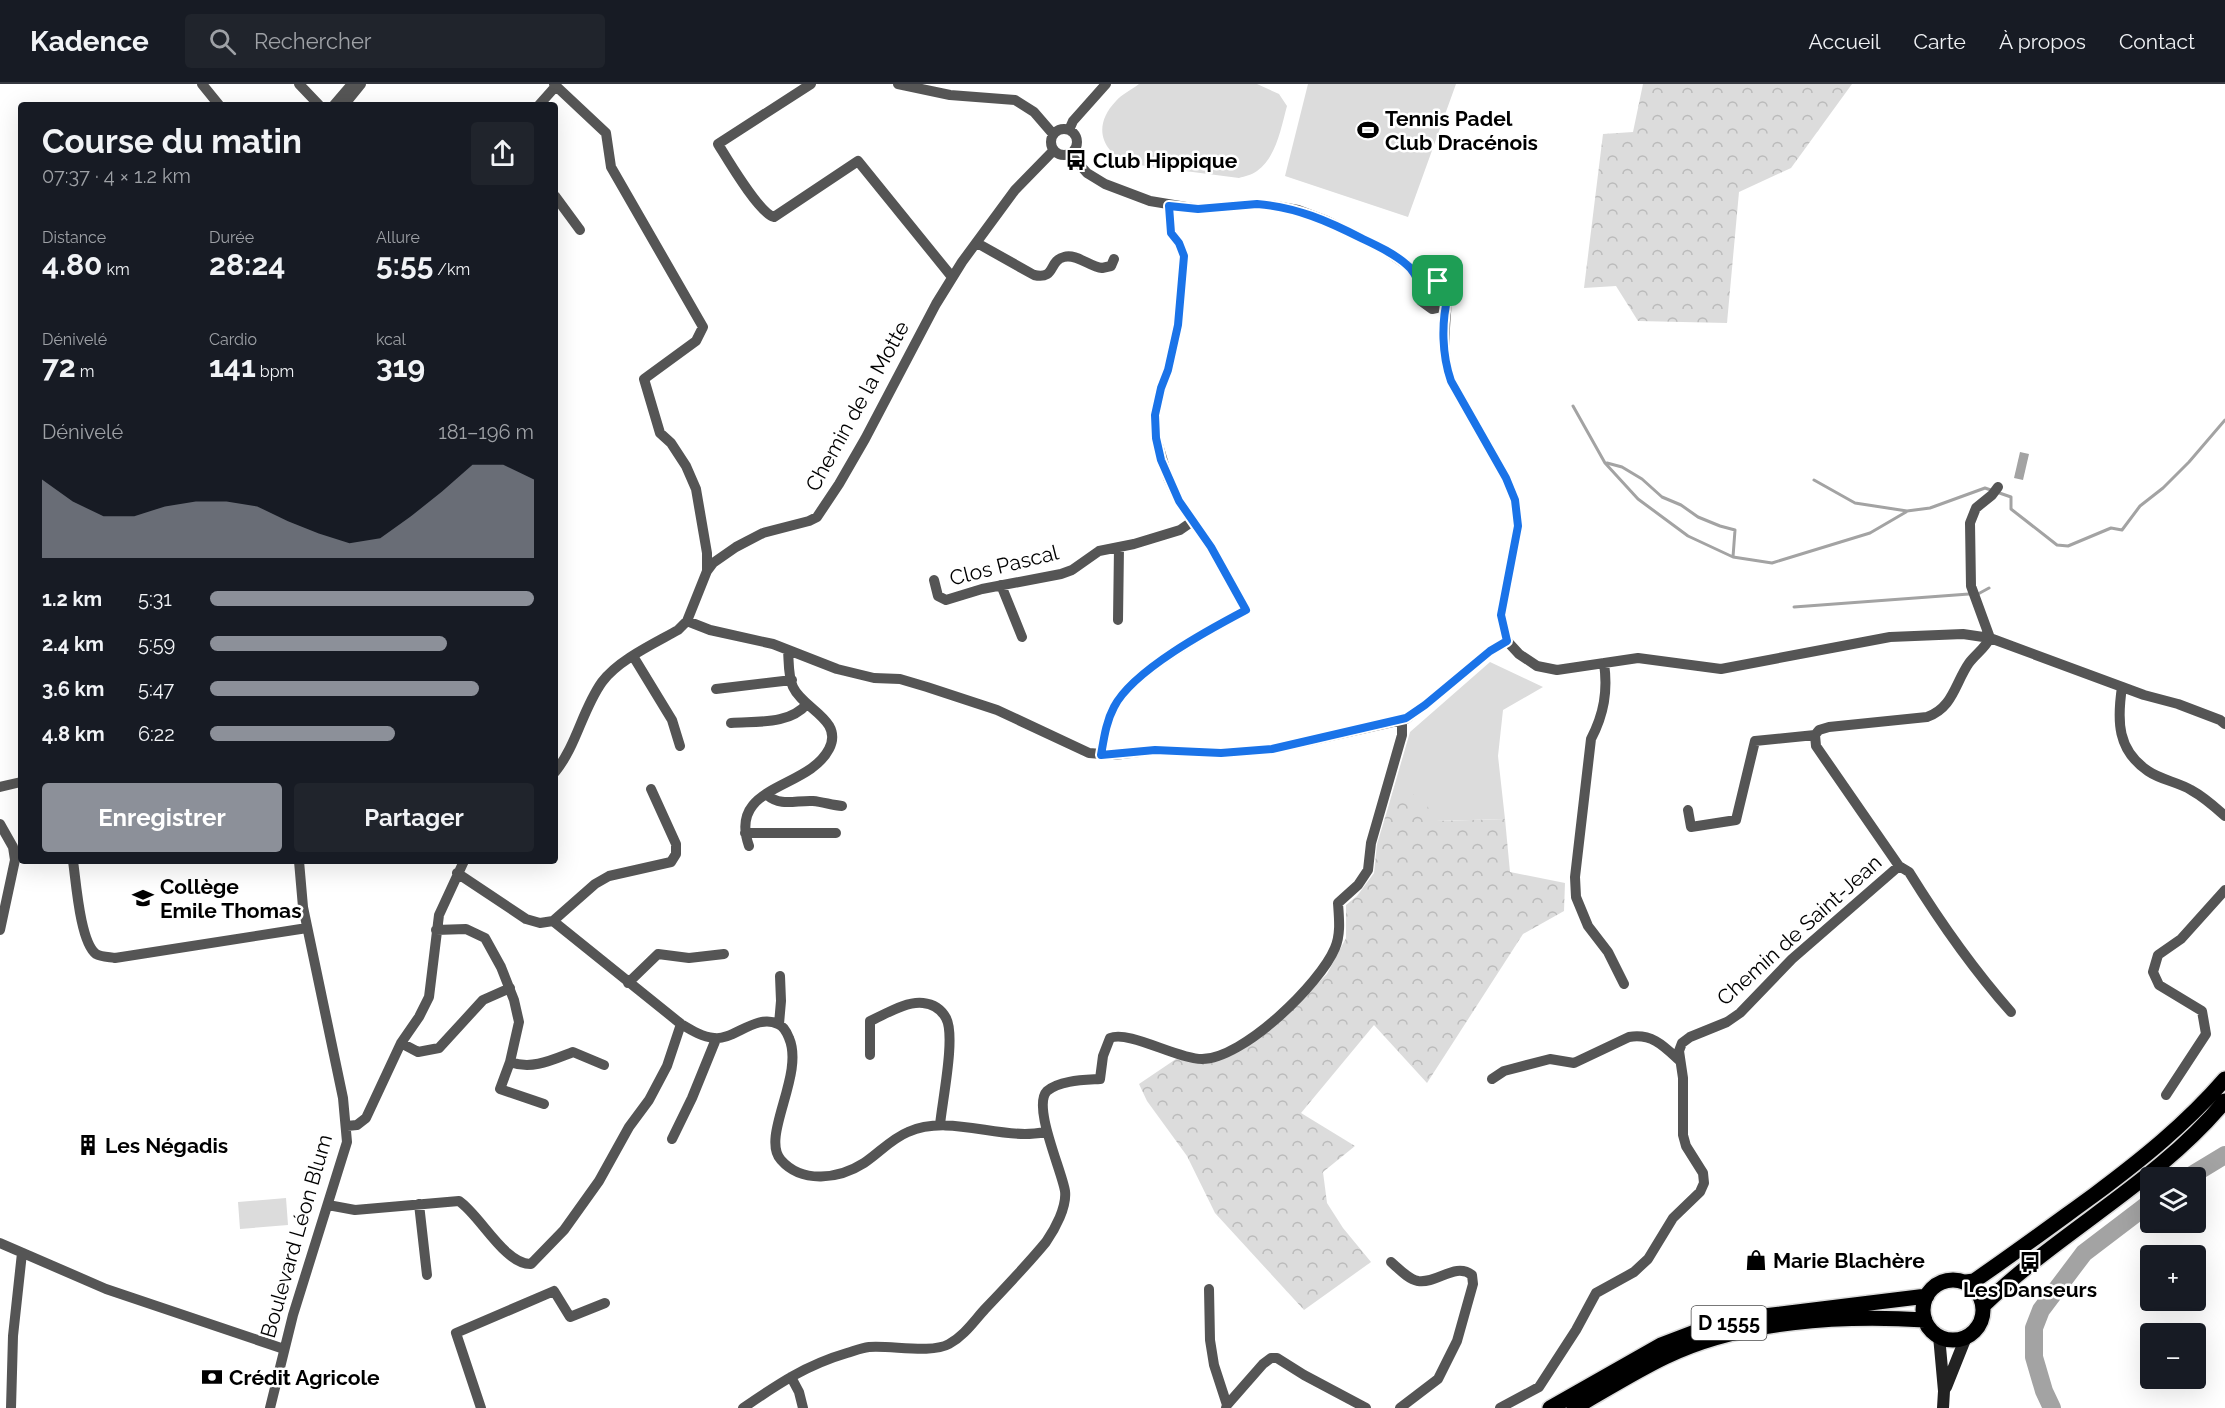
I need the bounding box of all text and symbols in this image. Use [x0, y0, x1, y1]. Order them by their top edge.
search box [185, 14, 605, 68]
text: Kadence [30, 25, 149, 58]
icon: search [206, 25, 239, 58]
text: Rechercher [254, 28, 372, 54]
text: Accueil [1809, 29, 1881, 54]
text: Carte [1914, 29, 1966, 54]
text: À propos [1999, 29, 2086, 54]
text: Contact [2119, 29, 2195, 54]
place label: Tennis Padel Club Dracénois [1385, 106, 1538, 155]
sports icon: Tennis Padel Club Dracénois [1356, 118, 1380, 142]
text: Course du matin [42, 122, 302, 161]
button: share [471, 122, 534, 185]
bus stop icon: Club Hippique [1064, 148, 1088, 172]
place label: Club Hippique [1093, 148, 1238, 173]
text: 07:37 · 4 × 1.2 km [42, 164, 191, 188]
text: Distance [42, 228, 106, 247]
text: Durée [209, 228, 254, 247]
text: Allure [376, 228, 420, 247]
text: 4.80 [42, 247, 102, 282]
text: 28:24 [209, 247, 286, 282]
text: 5:55 [376, 247, 433, 282]
pin [1412, 255, 1463, 306]
text: km [102, 260, 130, 279]
text: /km [433, 260, 470, 279]
icon: arrive [1421, 264, 1454, 297]
street label: Chemin de la Motte [800, 317, 914, 495]
text: Dénivelé [42, 330, 107, 349]
text: Cardio [209, 330, 257, 349]
text: kcal [376, 330, 406, 349]
text: 72 [42, 349, 76, 384]
text: 141 [209, 349, 256, 384]
text: 319 [376, 349, 425, 384]
text: m [76, 362, 95, 381]
text: bpm [256, 362, 294, 381]
text: Dénivelé [42, 420, 123, 444]
text: 181–196 m [438, 420, 534, 444]
street label: Clos Pascal [947, 539, 1061, 591]
text: 1.2 km [42, 587, 102, 611]
text: 5:31 [138, 587, 172, 611]
text: 2.4 km [42, 632, 104, 656]
text: 5:59 [138, 632, 175, 656]
text: 3.6 km [42, 677, 104, 701]
text: 5:47 [138, 677, 174, 701]
text: 4.8 km [42, 722, 105, 746]
text: 6:22 [138, 722, 175, 746]
button: Enregistrer [42, 783, 282, 852]
button: Partager [294, 783, 534, 852]
street label: Chemin de Saint-Jean [1712, 850, 1886, 1010]
place label: Collège Emile Thomas [160, 874, 302, 923]
school or university icon: Collège Emile Thomas [131, 886, 155, 910]
street label: Boulevard Léon Blum [255, 1131, 337, 1341]
building icon: Les Négadis [76, 1133, 100, 1157]
place label: Les Négadis [105, 1133, 228, 1158]
map controls [2140, 1167, 2206, 1389]
button: layers [2140, 1167, 2206, 1233]
button: + [2140, 1245, 2206, 1311]
shop icon: Marie Blachère [1744, 1248, 1768, 1272]
place label: Marie Blachère [1773, 1248, 1925, 1273]
bus stop icon: Les Danseurs [2018, 1250, 2042, 1274]
place label: Les Danseurs [1963, 1277, 2097, 1302]
road number: D 1555 [1692, 1306, 1766, 1340]
button: − [2140, 1323, 2206, 1389]
bank icon: Crédit Agricole [200, 1365, 224, 1389]
place label: Crédit Agricole [229, 1365, 380, 1390]

